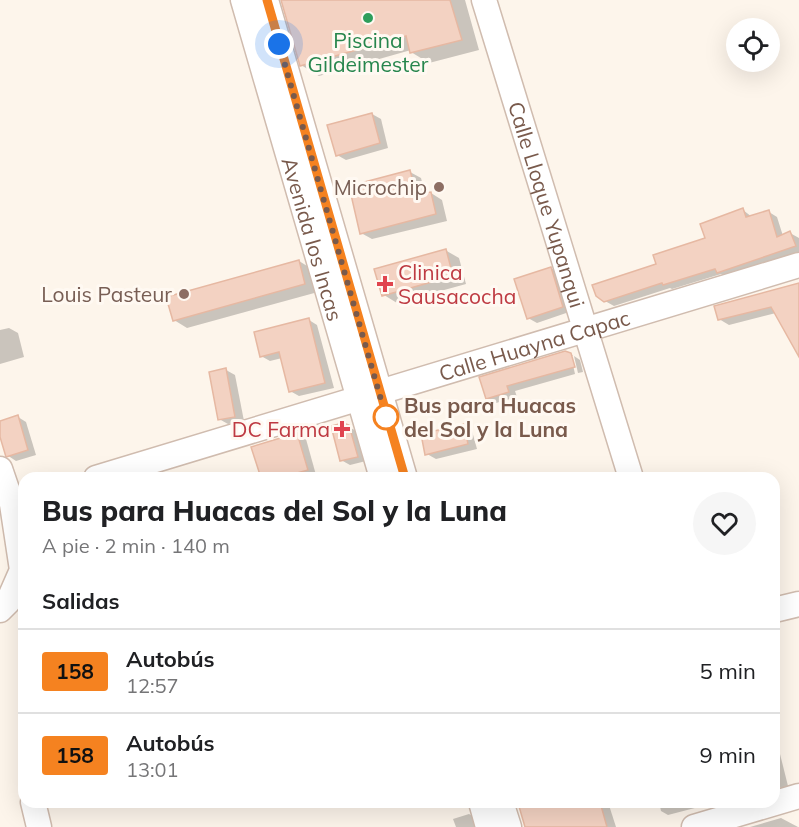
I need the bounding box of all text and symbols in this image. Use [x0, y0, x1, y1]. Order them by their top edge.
marker: Piscina Gildeimester [361, 11, 375, 25]
map controls [726, 18, 780, 72]
button: locate [726, 18, 780, 72]
place label: Piscina Gildeimester [308, 27, 429, 77]
your location [264, 29, 294, 59]
street label: Calle Lloque Yupanqui [503, 98, 591, 311]
street label: Avenida los Incas [276, 154, 349, 324]
place label: Microchip [334, 174, 427, 200]
marker: Microchip [432, 180, 446, 194]
place label: Clinica Sausacocha [398, 259, 516, 309]
marker: Clinica Sausacocha [376, 275, 394, 293]
place label: Louis Pasteur [41, 281, 172, 307]
marker: Louis Pasteur [177, 287, 191, 301]
street label: Calle Huayna Capac [436, 304, 633, 386]
place label: Bus para Huacas del Sol y la Luna [404, 392, 576, 442]
marker: Bus para Huacas del Sol y la Luna [373, 404, 399, 430]
place label: DC Farma [232, 416, 330, 442]
marker: DC Farma [335, 422, 349, 436]
button: heart [693, 492, 756, 555]
text: Bus para Huacas del Sol y la Luna [42, 493, 507, 528]
text: A pie · 2 min · 140 m [42, 533, 230, 558]
text: Salidas [42, 587, 120, 615]
text: Autobús [126, 645, 215, 673]
text: 5 min [700, 657, 756, 685]
text: 158 [56, 658, 94, 684]
text: 12:57 [126, 673, 179, 698]
text: Autobús [126, 729, 215, 757]
text: 9 min [700, 741, 756, 769]
text: 158 [56, 742, 94, 768]
text: 13:01 [126, 757, 179, 782]

